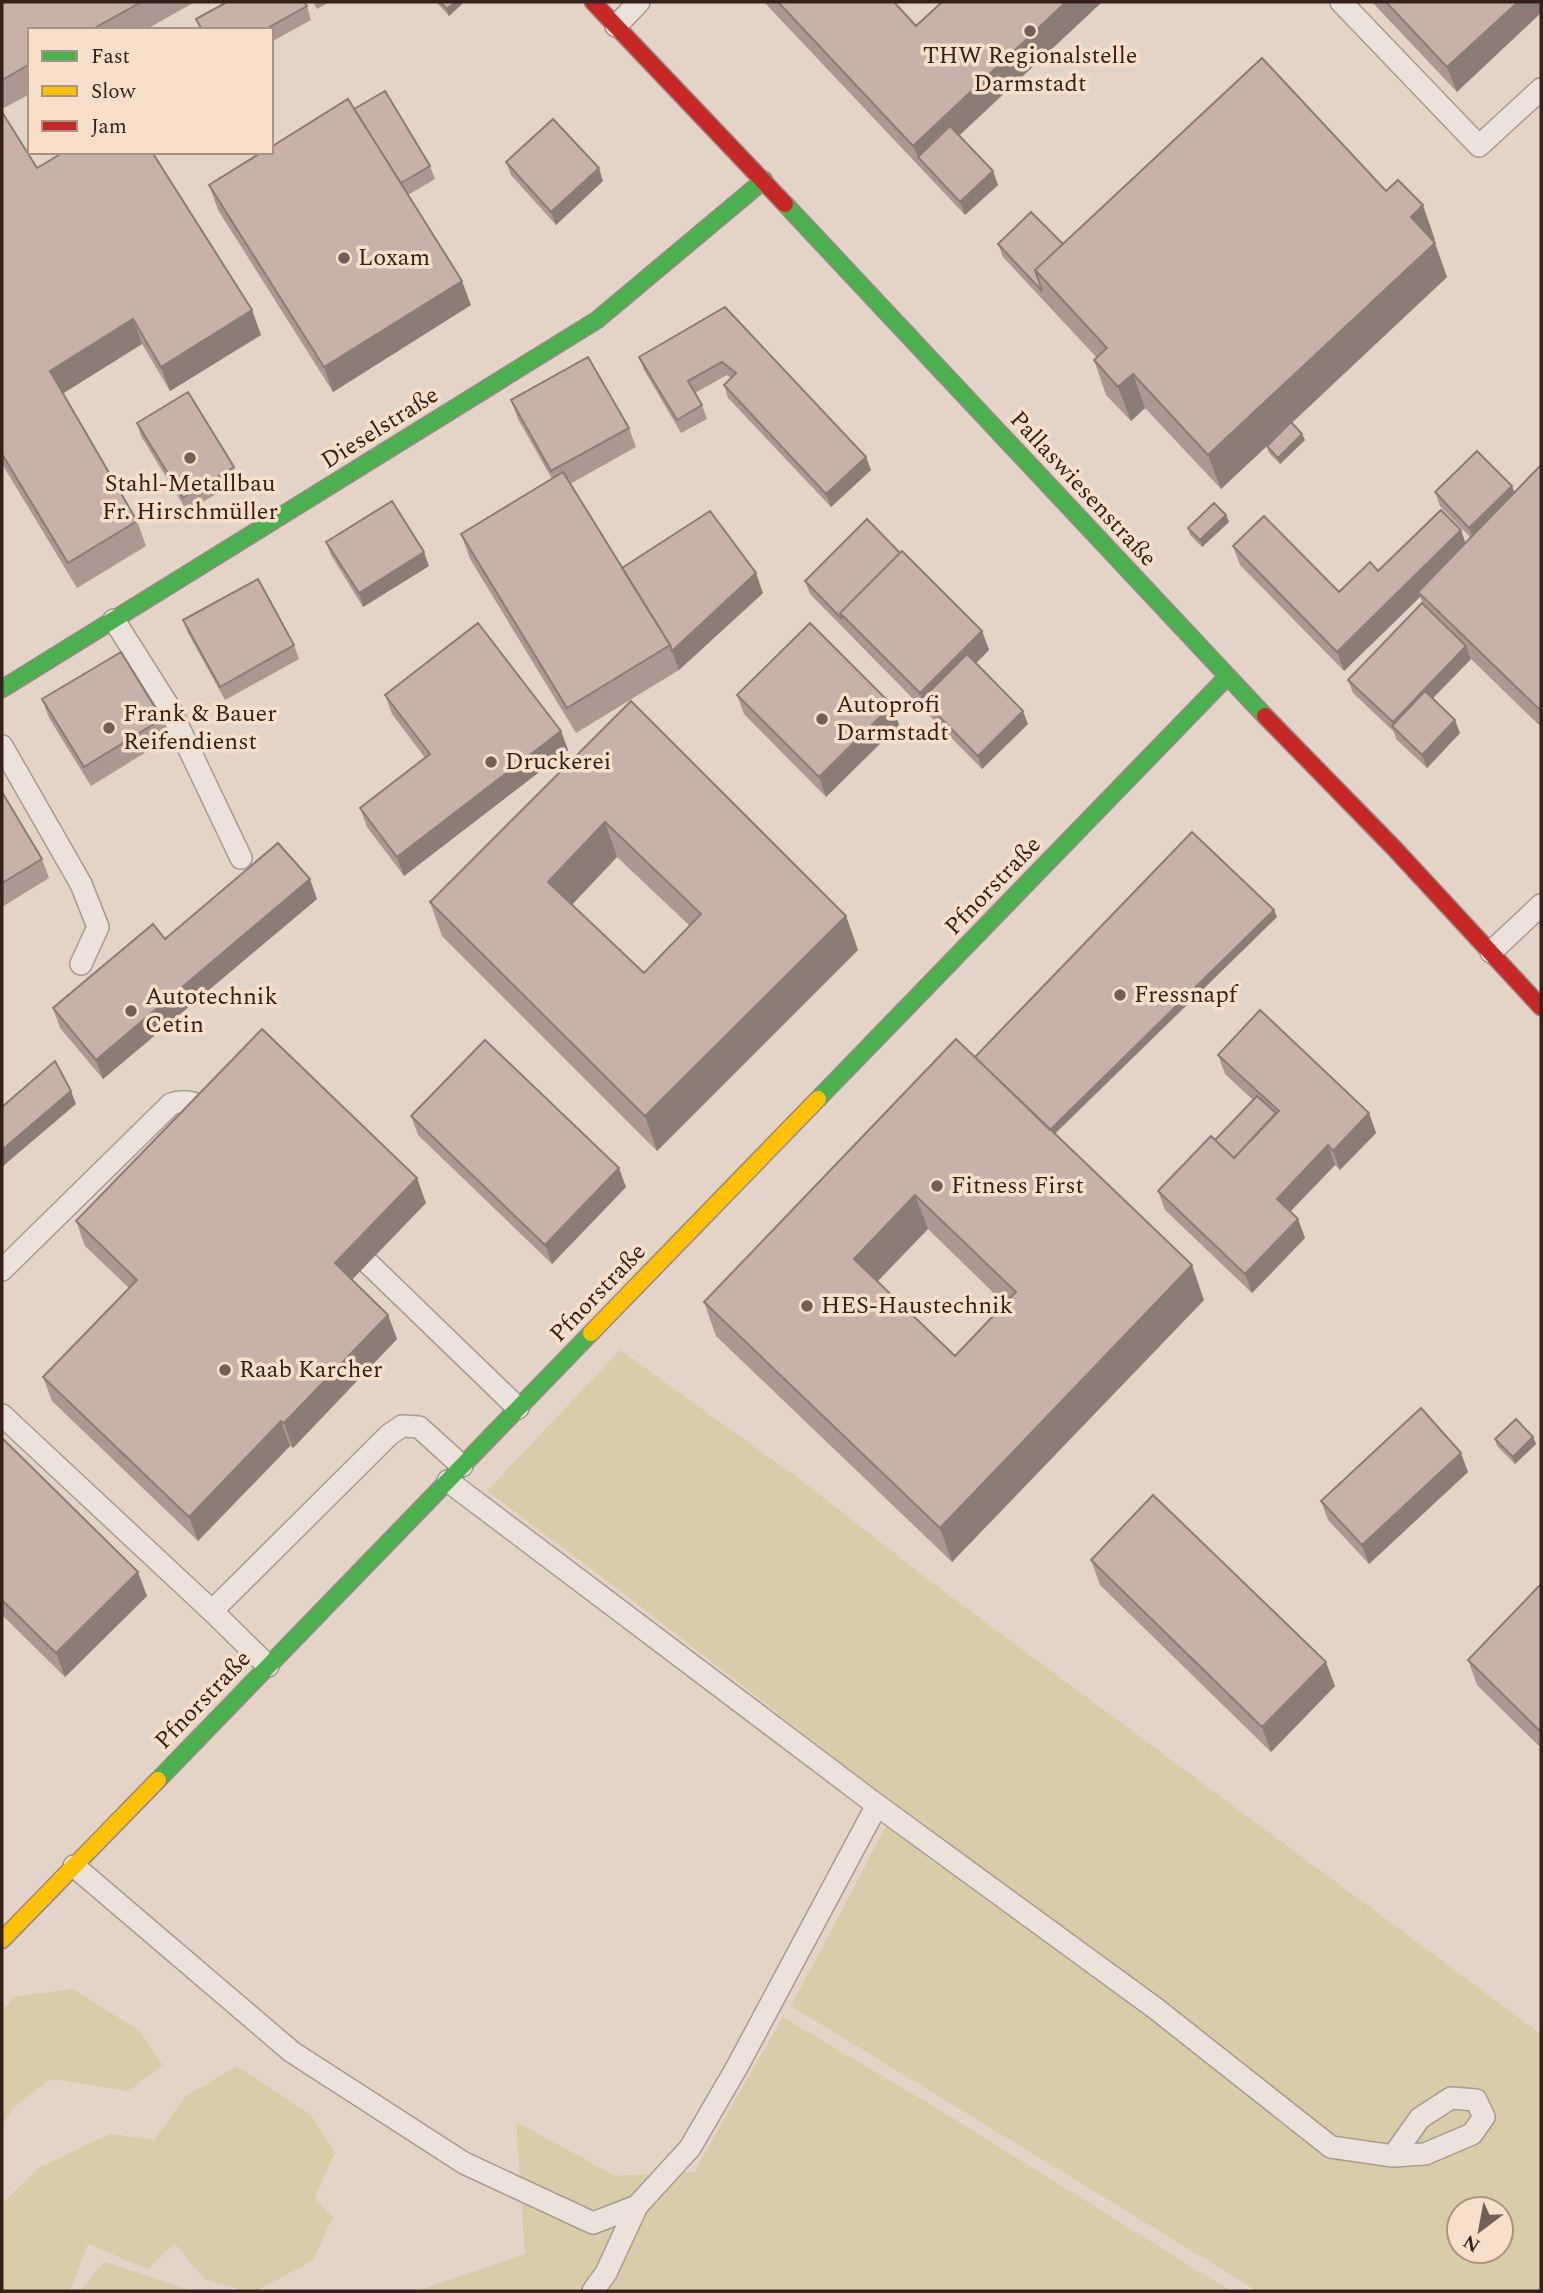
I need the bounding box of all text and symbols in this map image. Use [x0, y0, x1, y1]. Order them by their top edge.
marker: THW Regionalstelle Darmstadt [1022, 23, 1038, 39]
legend [28, 28, 273, 154]
place label: THW Regionalstelle Darmstadt [923, 38, 1137, 102]
text: Fast [91, 41, 130, 73]
text: Slow [91, 76, 137, 108]
text: Jam [91, 111, 127, 143]
place label: Loxam [358, 240, 430, 276]
marker: Loxam [336, 250, 352, 266]
street label: Dieselstraße [314, 377, 446, 479]
street label: Pallaswiesenstraße [1001, 403, 1165, 575]
marker: Stahl-Metallbau Fr. Hirschmüller [182, 450, 198, 466]
place label: Stahl-Metallbau Fr. Hirschmüller [102, 466, 278, 530]
place label: Autoprofi Darmstadt [836, 687, 949, 751]
place label: Frank & Bauer Reifendienst [123, 696, 277, 760]
marker: Autoprofi Darmstadt [814, 711, 830, 727]
marker: Frank & Bauer Reifendienst [101, 720, 117, 736]
place label: Druckerei [505, 744, 611, 780]
marker: Druckerei [483, 754, 499, 770]
street label: Pfnorstraße [936, 828, 1050, 944]
place label: Fressnapf [1134, 977, 1239, 1013]
place label: Autotechnik Cetin [145, 979, 278, 1043]
marker: Fressnapf [1112, 987, 1128, 1003]
marker: Autotechnik Cetin [123, 1003, 139, 1019]
place label: Fitness First [951, 1168, 1084, 1204]
marker: Fitness First [929, 1178, 945, 1194]
street label: Pfnorstraße [541, 1235, 655, 1351]
place label: HES-Haustechnik [821, 1288, 1013, 1324]
marker: HES-Haustechnik [799, 1298, 815, 1314]
place label: Raab Karcher [239, 1352, 383, 1388]
marker: Raab Karcher [217, 1362, 233, 1378]
street label: Pfnorstraße [146, 1642, 260, 1758]
north arrow [1445, 2195, 1515, 2265]
text: N [1458, 2227, 1486, 2260]

